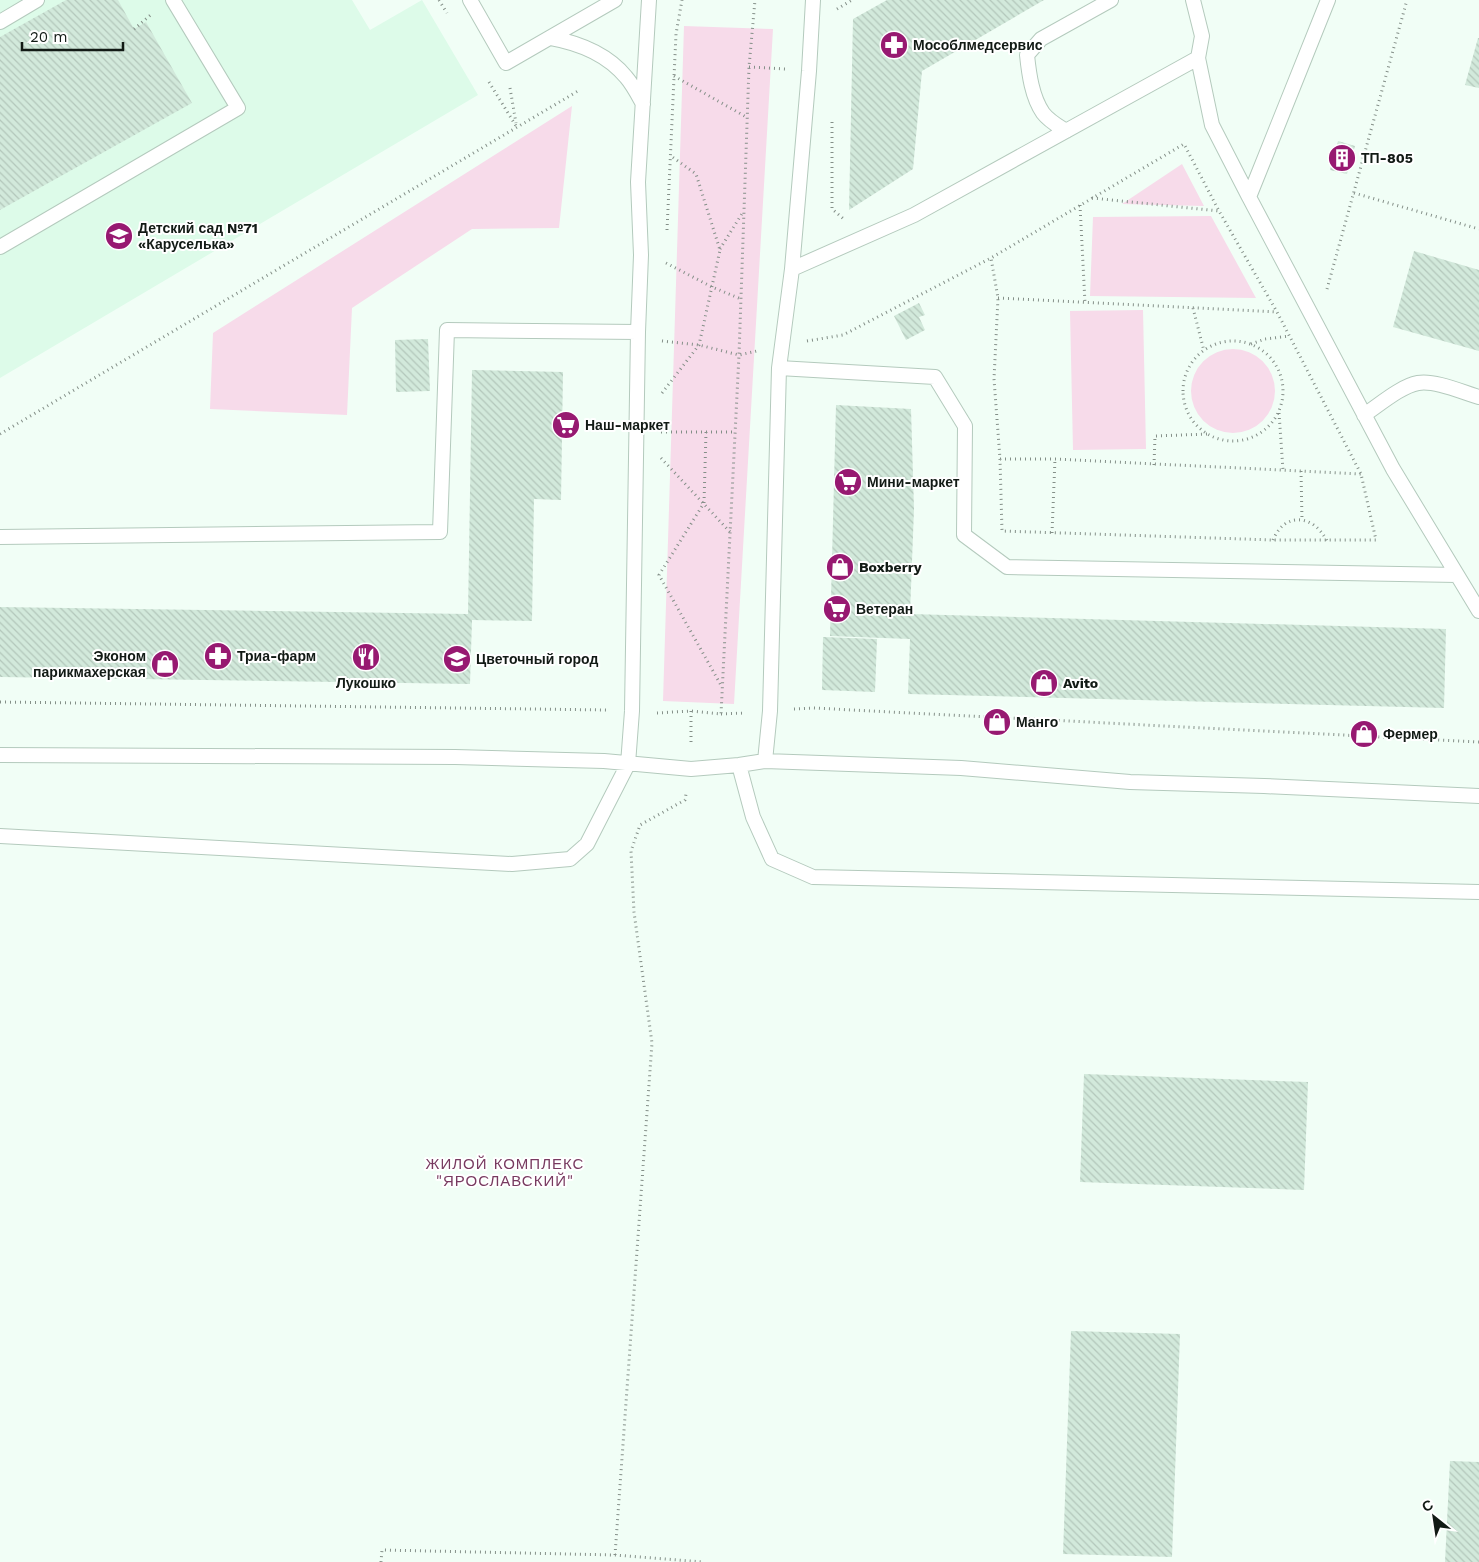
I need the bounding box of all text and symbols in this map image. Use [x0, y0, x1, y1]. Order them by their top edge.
scale bar [22, 20, 124, 52]
text: 20 m [30, 28, 68, 46]
pharmacy icon: Мособлмедсервис [879, 30, 909, 60]
place label: Мособлмедсервис [913, 37, 1043, 53]
building icon: ТП-805 [1327, 143, 1357, 173]
place label: ТП-805 [1361, 150, 1413, 166]
place label: Детский сад №71 «Каруселька» [138, 220, 258, 252]
school or university icon: Детский сад №71 «Каруселька» [104, 221, 134, 251]
supermarket icon: Наш-маркет [551, 410, 581, 440]
place label: Наш-маркет [585, 417, 670, 433]
supermarket icon: Мини-маркет [833, 467, 863, 497]
place label: Мини-маркет [867, 474, 960, 490]
shop icon: Boxberry [825, 552, 855, 582]
place label: Boxberry [859, 559, 922, 575]
supermarket icon: Ветеран [822, 594, 852, 624]
place label: Ветеран [856, 601, 913, 617]
pharmacy icon: Триа-фарм [203, 641, 233, 671]
restaurant icon: Лукошко [351, 642, 381, 672]
school or university icon: Цветочный город [442, 644, 472, 674]
place label: Эконом парикмахерская [33, 648, 146, 680]
place label: Триа-фарм [237, 648, 316, 664]
shop icon: Эконом парикмахерская [150, 649, 180, 679]
place label: Цветочный город [476, 651, 598, 667]
shop icon: Avito [1029, 668, 1059, 698]
place label: Лукошко [336, 675, 396, 691]
place label: Avito [1063, 675, 1098, 691]
shop icon: Манго [982, 707, 1012, 737]
place label: Манго [1016, 714, 1058, 730]
shop icon: Фермер [1349, 719, 1379, 749]
place label: Фермер [1383, 726, 1438, 742]
district label: ЖИЛОЙ КОМПЛЕКС "ЯРОСЛАВСКИЙ" [426, 1155, 584, 1190]
north arrow [1409, 1492, 1459, 1542]
text: С [1419, 1496, 1436, 1515]

